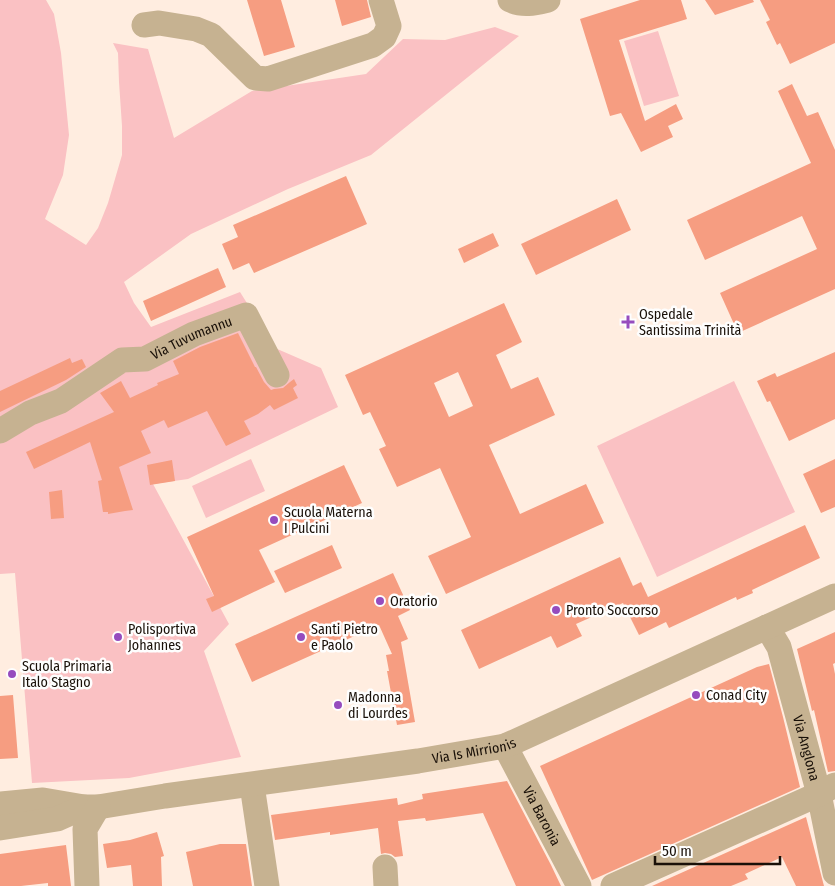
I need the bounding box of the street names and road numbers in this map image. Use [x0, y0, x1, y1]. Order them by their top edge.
street label: Via Tuvumannu [148, 313, 235, 364]
street label: Via Anglona [789, 713, 823, 783]
street label: Via Is Mirrionis [431, 734, 519, 767]
street label: Via Baronia [519, 783, 564, 849]

